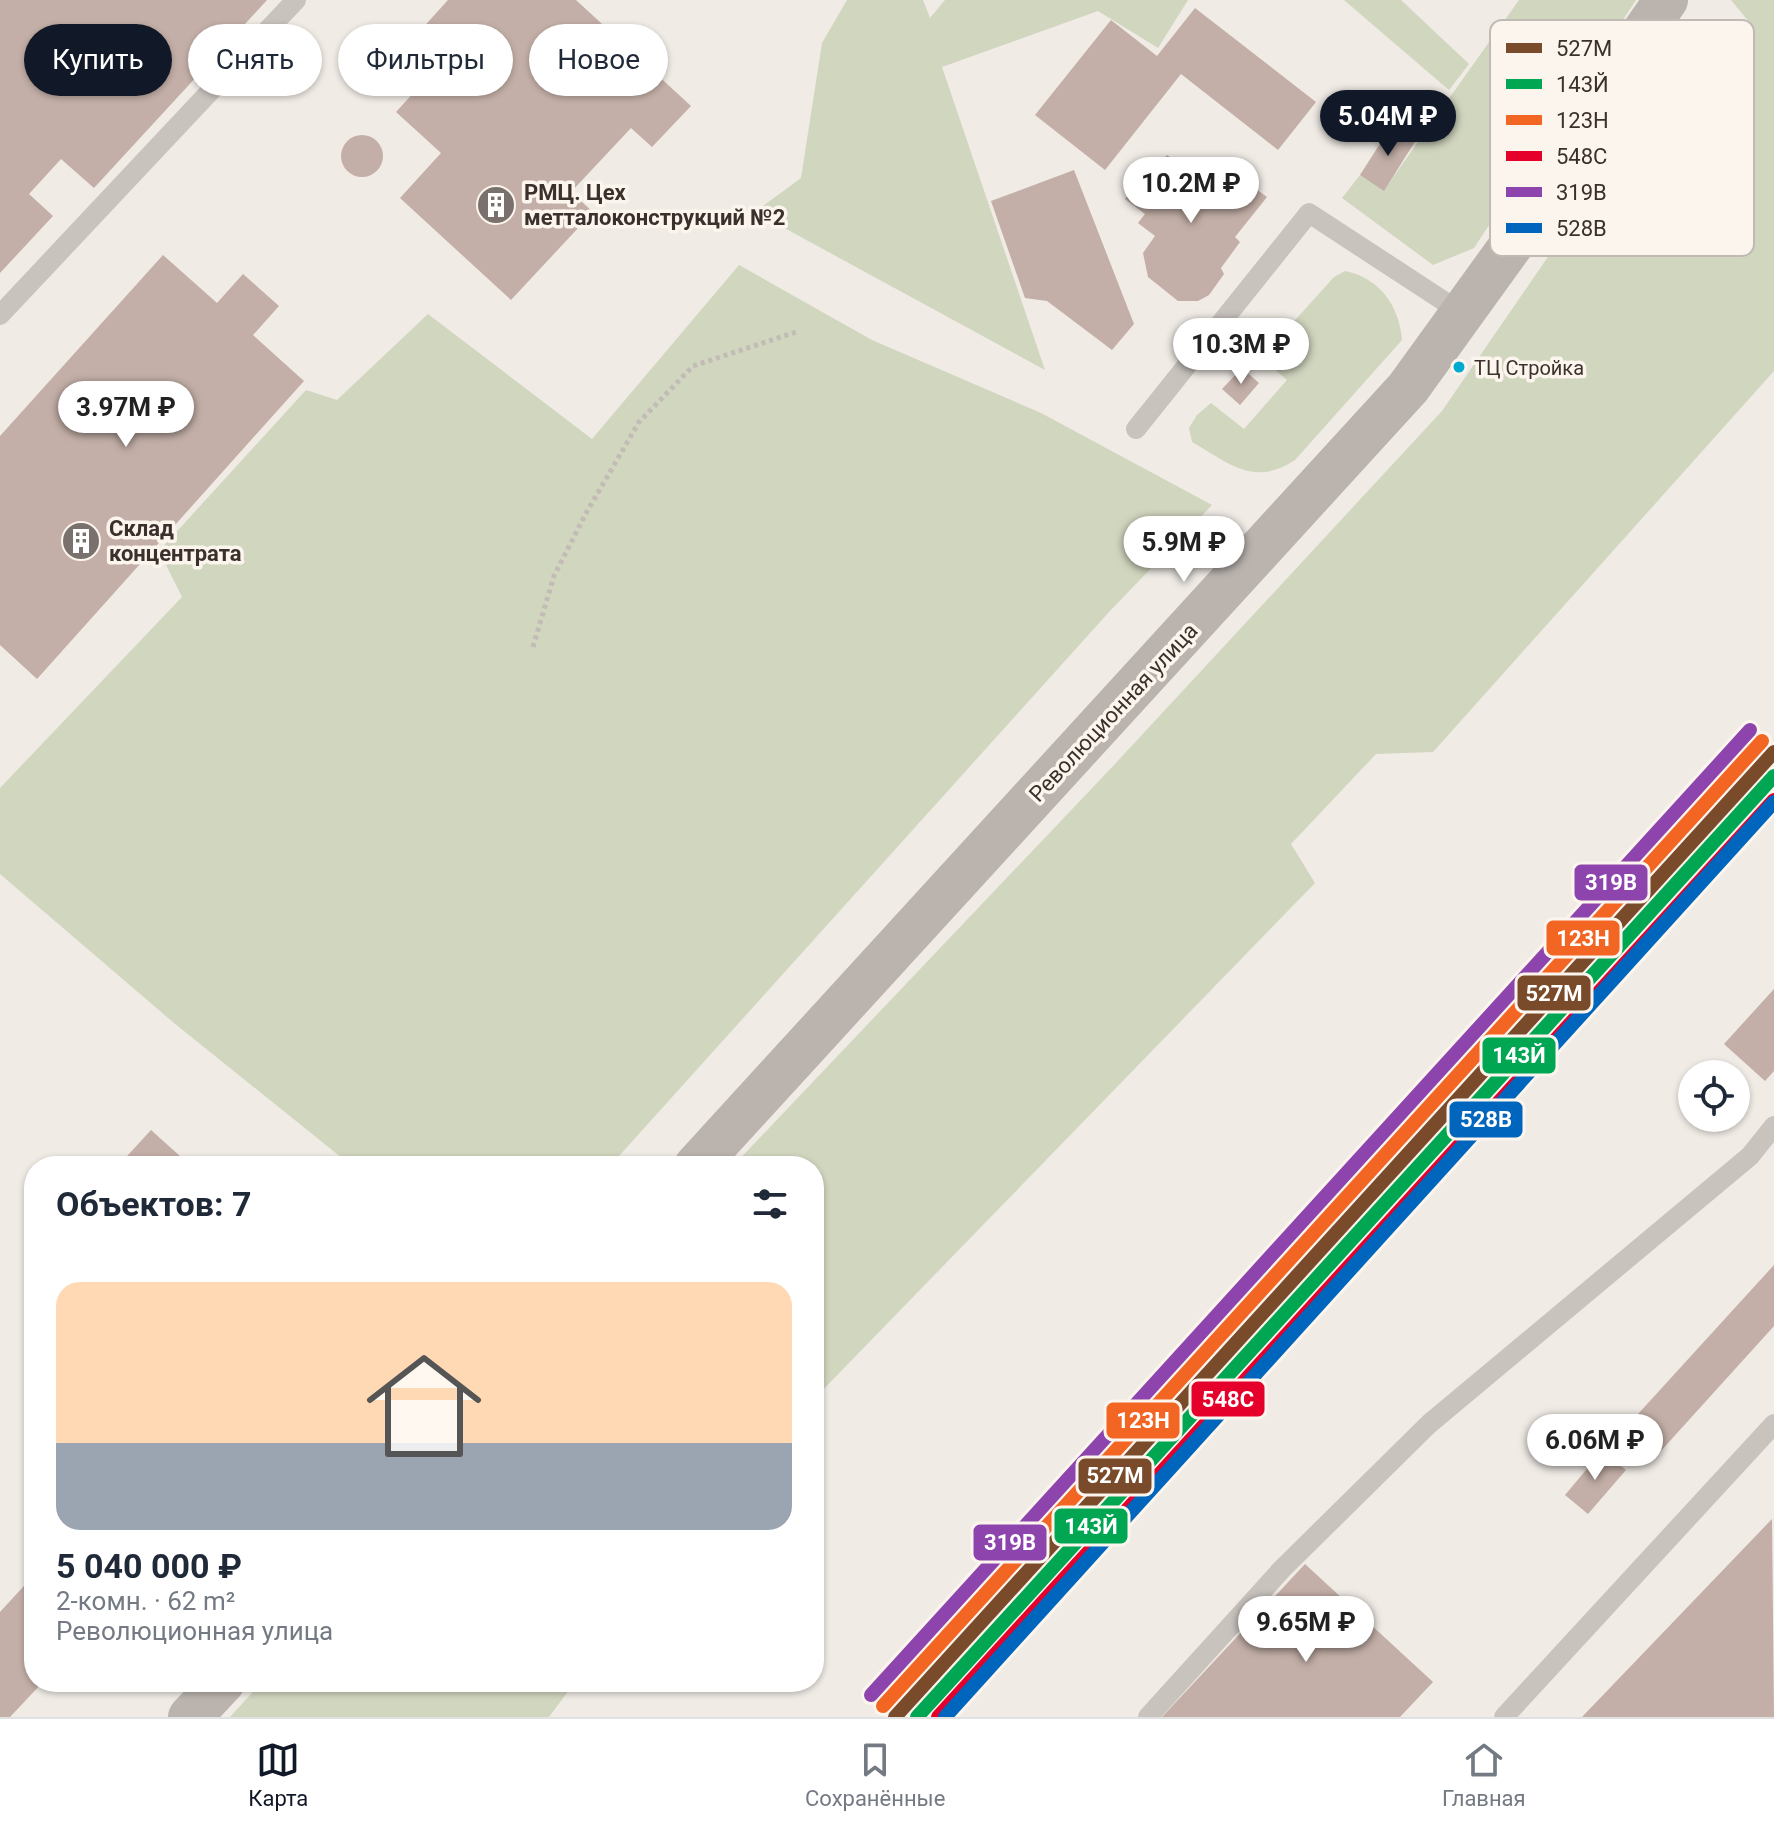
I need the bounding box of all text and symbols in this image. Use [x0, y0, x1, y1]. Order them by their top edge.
legend [1490, 20, 1754, 256]
chip: Купить [24, 24, 172, 96]
chip: Снять [188, 24, 322, 96]
chip: Фильтры [338, 24, 513, 96]
chip: Новое [529, 24, 668, 96]
text: 527М [1556, 36, 1612, 61]
text: 143Й [1556, 72, 1609, 97]
pin: 5.04M ₽ [1314, 90, 1462, 158]
text: 5.04M ₽ [1338, 101, 1438, 131]
text: 123Н [1556, 108, 1609, 133]
text: 548С [1556, 144, 1607, 169]
pin: 10.2M ₽ [1117, 157, 1265, 225]
text: 10.2M ₽ [1141, 168, 1241, 198]
place label: РМЦ. Цех метталоконструкций №2 [524, 180, 785, 230]
text: 319В [1556, 180, 1607, 205]
building icon: РМЦ. Цех метталоконструкций №2 [475, 184, 517, 226]
text: 528В [1556, 216, 1607, 241]
pin: 10.3M ₽ [1167, 318, 1315, 386]
text: 10.3M ₽ [1191, 329, 1291, 359]
place label: ТЦ Стройка [1474, 356, 1584, 380]
marker: ТЦ Стройка [1451, 359, 1467, 375]
pin: 3.97M ₽ [52, 381, 200, 449]
text: 3.97M ₽ [76, 392, 176, 422]
place label: Склад концентрата [109, 516, 242, 566]
pin: 5.9M ₽ [1119, 516, 1249, 584]
building icon: Склад концентрата [60, 520, 102, 562]
text: 5.9M ₽ [1142, 527, 1226, 557]
street label: Революционная улица [1024, 618, 1203, 807]
line badge: 319В [1573, 863, 1649, 902]
text: 319В [1585, 870, 1637, 895]
line badge: 123Н [1545, 919, 1621, 957]
text: 123Н [1556, 926, 1610, 951]
line badge: 527М [1516, 974, 1592, 1012]
text: 527М [1525, 981, 1583, 1006]
line badge: 143Й [1481, 1036, 1557, 1075]
text: 143Й [1492, 1043, 1546, 1068]
map controls [1678, 1060, 1750, 1132]
button: locate [1678, 1060, 1750, 1132]
line badge: 528В [1448, 1100, 1524, 1139]
text: 528В [1460, 1107, 1512, 1132]
icon: filters [748, 1182, 792, 1226]
text: Объектов: 7 [56, 1184, 251, 1224]
icon: home [352, 1334, 496, 1478]
line badge: 548С [1190, 1380, 1266, 1418]
text: 548С [1202, 1387, 1254, 1412]
line badge: 123Н [1105, 1401, 1181, 1440]
text: 123Н [1116, 1408, 1170, 1433]
pin: 6.06M ₽ [1521, 1414, 1669, 1482]
text: 6.06M ₽ [1545, 1425, 1645, 1455]
line badge: 527М [1077, 1457, 1153, 1495]
text: 527М [1086, 1463, 1144, 1488]
line badge: 143Й [1053, 1507, 1129, 1545]
text: 143Й [1064, 1514, 1118, 1539]
line badge: 319В [972, 1523, 1048, 1562]
text: 319В [984, 1530, 1036, 1555]
text: 5 040 000 ₽ [56, 1546, 242, 1586]
text: 2-комн. · 62 m² [56, 1586, 235, 1616]
pin: 9.65M ₽ [1232, 1596, 1380, 1664]
text: 9.65M ₽ [1256, 1607, 1356, 1637]
text: Революционная улица [56, 1616, 333, 1646]
tab: Карта [248, 1738, 308, 1811]
tab: Сохранённые [805, 1738, 945, 1811]
tab: Главная [1442, 1738, 1526, 1811]

